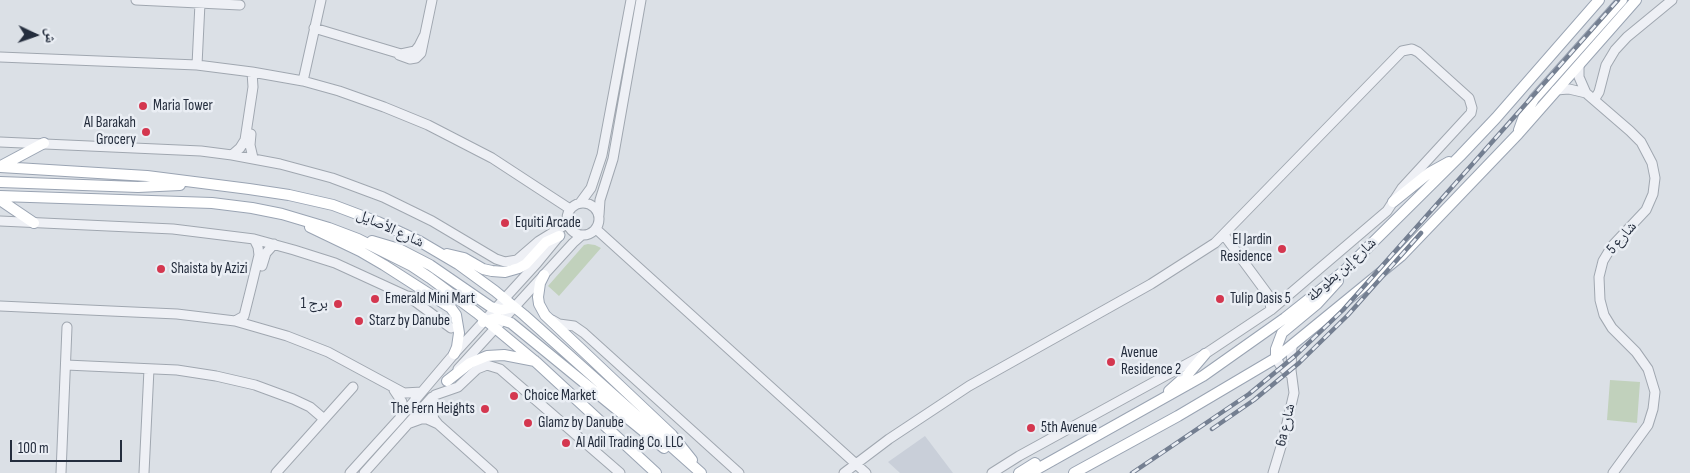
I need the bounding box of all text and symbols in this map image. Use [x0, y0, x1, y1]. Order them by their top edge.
north arrow [10, 10, 60, 60]
text: ش [42, 28, 59, 44]
place label: Maria Tower [153, 97, 213, 115]
marker: Maria Tower [137, 100, 149, 112]
place label: Al Barakah Grocery [84, 114, 136, 149]
marker: Al Barakah Grocery [140, 126, 152, 138]
street label: شارع الأصايل [354, 206, 426, 252]
place label: Equiti Arcade [515, 214, 581, 232]
marker: Equiti Arcade [499, 217, 511, 229]
street label: شارع 5 [1603, 218, 1641, 258]
place label: El Jardin Residence [1220, 231, 1272, 266]
street label: شارع إبن بطوطة [1304, 234, 1380, 306]
marker: El Jardin Residence [1276, 243, 1288, 255]
place label: Shaista by Azizi [171, 260, 248, 278]
marker: Shaista by Azizi [155, 263, 167, 275]
place label: Emerald Mini Mart [385, 290, 475, 308]
place label: Tulip Oasis 5 [1230, 290, 1291, 308]
marker: Emerald Mini Mart [369, 293, 381, 305]
marker: Tulip Oasis 5 [1214, 293, 1226, 305]
place label: برج 1 [301, 295, 328, 313]
marker: برج 1 [332, 298, 344, 310]
place label: Starz by Danube [369, 312, 450, 330]
marker: Starz by Danube [353, 315, 365, 327]
place label: Avenue Residence 2 [1121, 344, 1181, 379]
marker: Avenue Residence 2 [1105, 356, 1117, 368]
place label: Choice Market [524, 387, 596, 405]
marker: Choice Market [508, 390, 520, 402]
place label: The Fern Heights [391, 400, 475, 418]
street label: 6a شارع [1272, 402, 1300, 448]
marker: The Fern Heights [479, 403, 491, 415]
place label: Glamz by Danube [538, 414, 624, 432]
marker: Glamz by Danube [522, 417, 534, 429]
place label: 5th Avenue [1041, 419, 1097, 437]
marker: 5th Avenue [1025, 422, 1037, 434]
scale bar [12, 430, 125, 462]
place label: Al Adil Trading Co. LLC [576, 434, 683, 452]
marker: Al Adil Trading Co. LLC [560, 437, 572, 449]
text: 100 m [18, 439, 49, 458]

